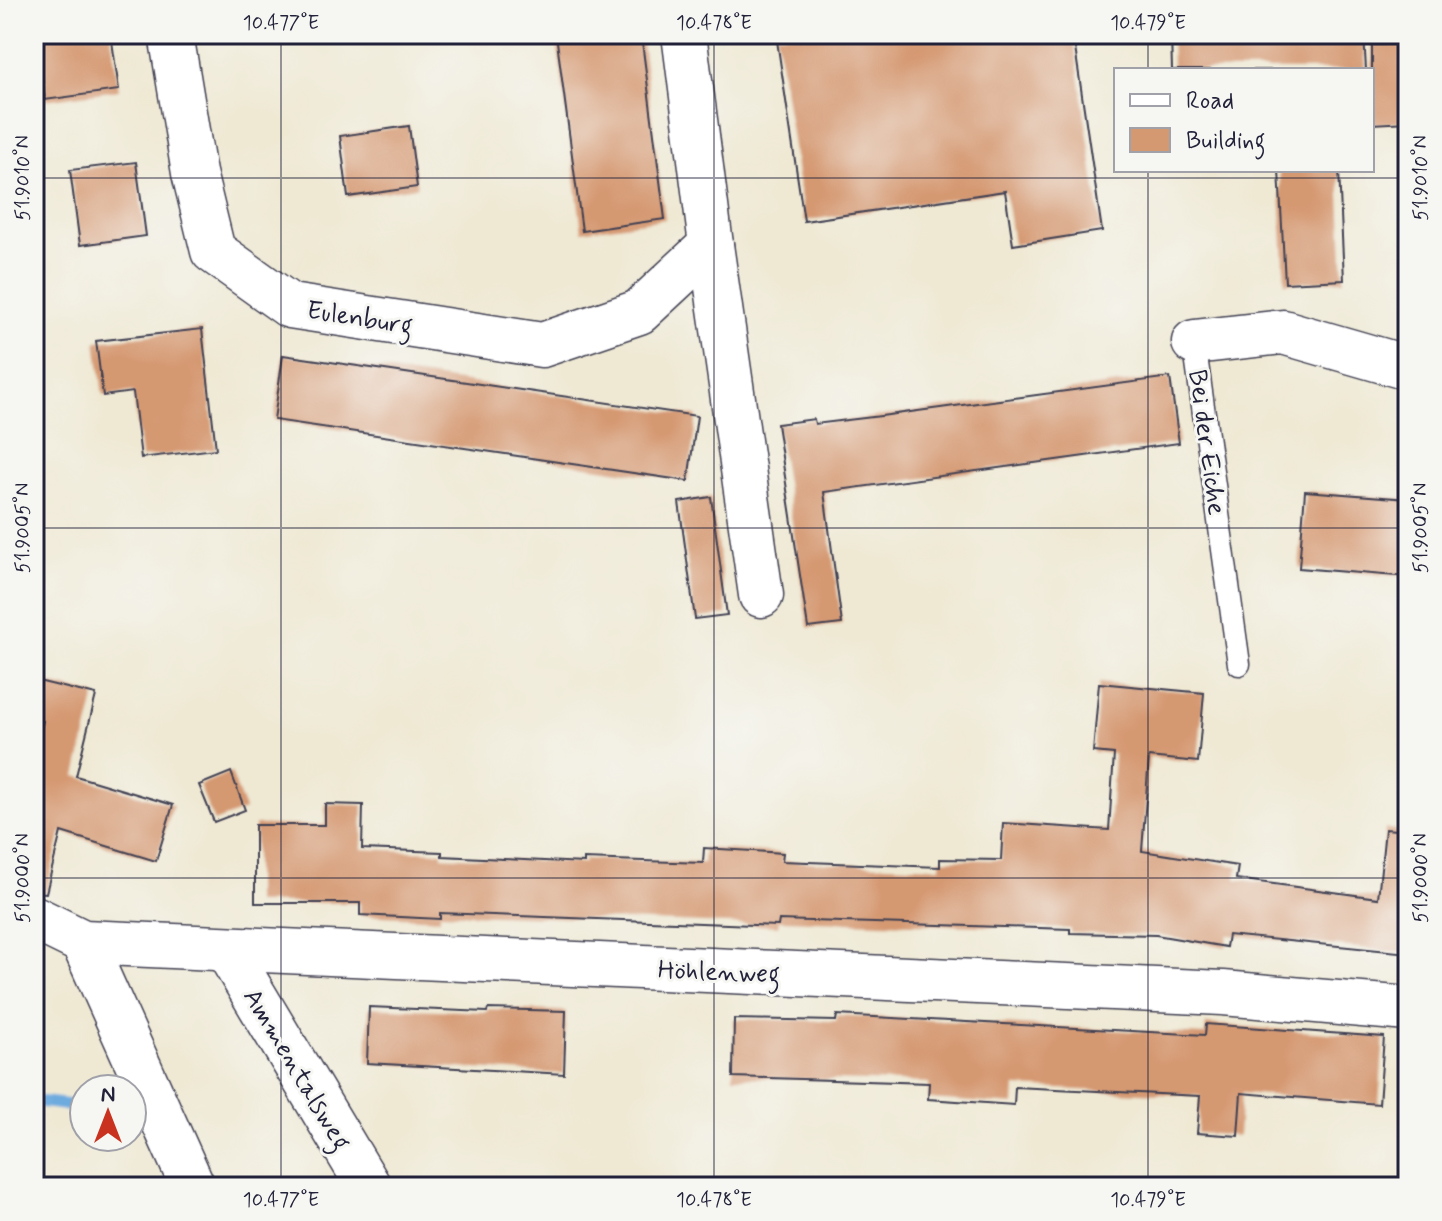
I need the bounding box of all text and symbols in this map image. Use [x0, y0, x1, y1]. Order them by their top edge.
text: 10.477°E [243, 10, 319, 37]
text: 10.478°E [676, 10, 752, 37]
text: 10.479°E [1110, 10, 1186, 37]
legend [1114, 68, 1374, 172]
text: Road [1186, 86, 1234, 117]
text: Building [1186, 126, 1266, 160]
text: 51.9010°N [10, 135, 37, 221]
text: 51.9010°N [1408, 135, 1435, 221]
street label: Eulenburg [304, 294, 415, 347]
street label: Bei der Eiche [1179, 367, 1233, 517]
text: 51.9005°N [10, 483, 37, 573]
text: 51.9005°N [1408, 483, 1435, 573]
text: 51.9000°N [10, 833, 37, 923]
text: 51.9000°N [1408, 833, 1435, 923]
street label: Höhlenweg [657, 954, 781, 995]
street label: Ammentalsweg [232, 983, 358, 1159]
north arrow [68, 1073, 148, 1153]
text: N [101, 1081, 115, 1109]
text: 10.477°E [243, 1187, 319, 1214]
text: 10.478°E [676, 1187, 752, 1214]
text: 10.479°E [1110, 1187, 1186, 1214]

